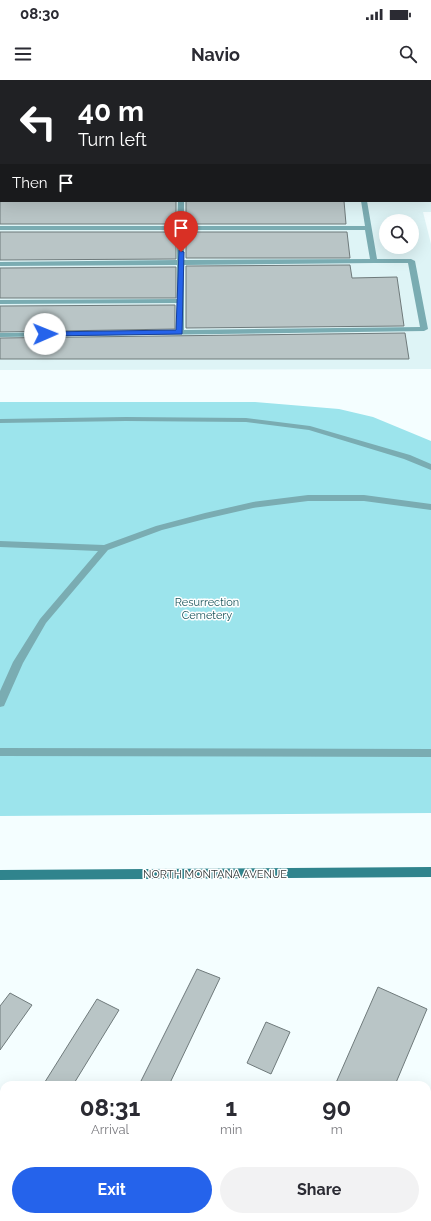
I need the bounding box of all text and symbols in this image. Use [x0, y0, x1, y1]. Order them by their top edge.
text: 08:30 [20, 5, 60, 23]
icon: menu [12, 43, 34, 65]
icon: search [397, 43, 419, 65]
text: Navio [191, 44, 240, 65]
text: 40 m [78, 95, 144, 128]
icon: left [12, 96, 64, 148]
text: Turn left [78, 129, 147, 150]
icon: arrive [55, 172, 77, 194]
text: Then [12, 174, 47, 192]
pin [164, 211, 198, 252]
map controls [379, 214, 419, 254]
button: search [379, 214, 419, 254]
icon: arrive [170, 217, 192, 239]
position arrow [24, 313, 66, 355]
park label: Resurrection Cemetery [175, 596, 239, 622]
street label: NORTH MONTANA AVENUE [143, 868, 287, 881]
text: 08:31 [80, 1093, 140, 1122]
text: 1 [225, 1093, 237, 1122]
text: 90 [322, 1093, 351, 1122]
text: Arrival [91, 1122, 129, 1137]
text: min [220, 1122, 242, 1137]
text: m [331, 1122, 343, 1137]
button: Exit [12, 1167, 212, 1213]
button: Share [220, 1167, 419, 1213]

